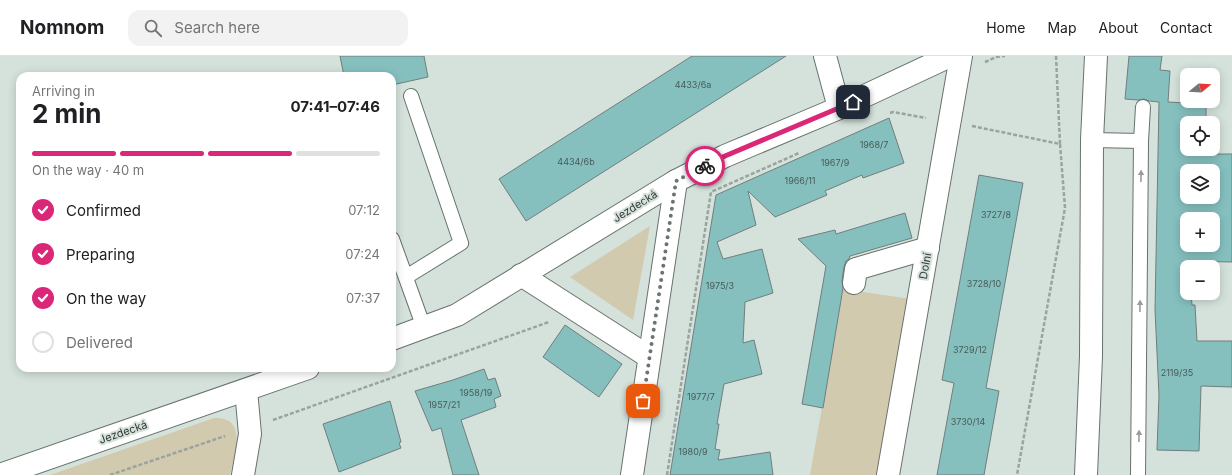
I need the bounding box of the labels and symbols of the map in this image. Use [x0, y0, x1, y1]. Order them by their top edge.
north arrow [1180, 68, 1220, 108]
house number: 4433/6a [675, 79, 711, 90]
pin [836, 85, 870, 119]
house number: 1968/7 [860, 139, 888, 150]
courier [685, 146, 725, 186]
house number: 4434/6b [557, 156, 595, 167]
house number: 1967/9 [821, 157, 850, 168]
one-way arrow [1138, 169, 1144, 182]
house number: 1966/11 [785, 175, 815, 186]
street label: Jezdecká [610, 187, 660, 225]
house number: 3727/8 [981, 209, 1011, 220]
street label: Dolní [916, 251, 934, 280]
house number: 3728/10 [967, 278, 1001, 289]
house number: 1975/3 [706, 280, 735, 291]
one-way arrow [1137, 299, 1143, 312]
house number: 3729/12 [953, 344, 987, 355]
house number: 2119/35 [1161, 367, 1193, 378]
pin [626, 384, 660, 418]
house number: 1958/19 [460, 387, 493, 398]
house number: 1977/7 [687, 391, 715, 402]
house number: 1957/21 [428, 399, 460, 410]
house number: 3730/14 [951, 416, 985, 427]
street label: Jezdecká [97, 417, 149, 447]
one-way arrow [1135, 430, 1142, 442]
house number: 1980/9 [678, 446, 708, 457]

